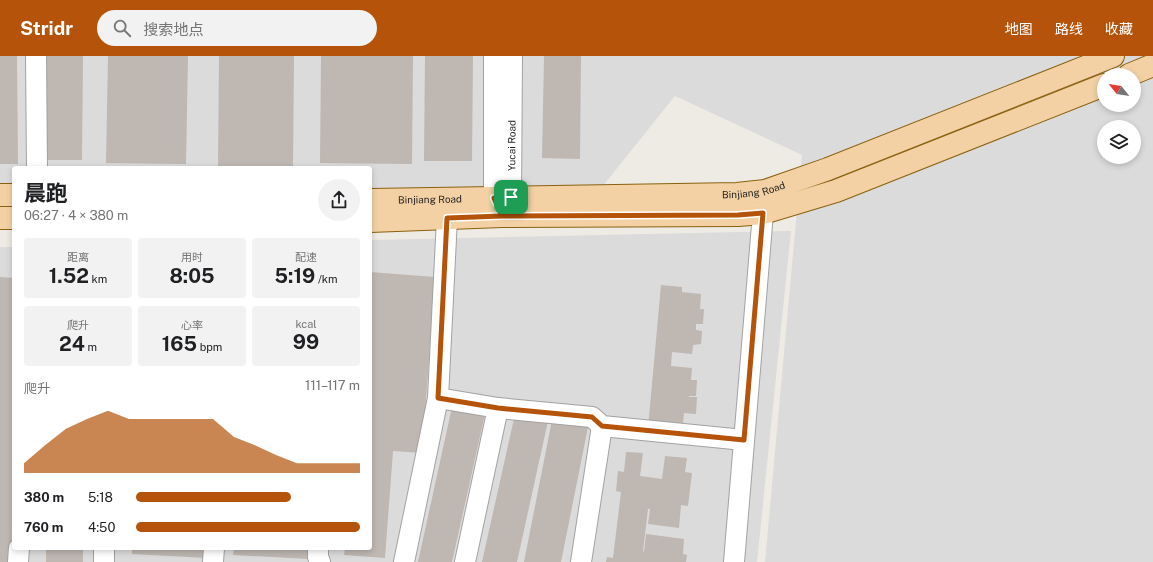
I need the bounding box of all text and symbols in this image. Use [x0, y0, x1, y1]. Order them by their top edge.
search box [97, 10, 377, 46]
text: Stridr [20, 17, 73, 39]
icon: search [111, 17, 133, 39]
text: 搜索地点 [143, 21, 203, 38]
text: 地图 [1005, 21, 1033, 37]
text: 路线 [1055, 21, 1083, 37]
text: 收藏 [1105, 21, 1133, 37]
north arrow [1097, 68, 1141, 112]
map controls [1097, 68, 1141, 164]
street label: Yucai Road [505, 120, 518, 171]
button: layers [1097, 120, 1141, 164]
street label: Binjiang Road [722, 178, 787, 200]
button: share [318, 179, 360, 221]
text: 晨跑 [24, 180, 68, 206]
pin [494, 180, 528, 214]
icon: arrive [500, 186, 522, 208]
street label: Binjiang Road [398, 192, 462, 206]
text: 06:27 · 4 × 380 m [24, 208, 128, 223]
text: 距离 [67, 251, 89, 263]
text: 用时 [181, 251, 203, 263]
text: 配速 [295, 251, 317, 263]
text: 1.52 [49, 264, 89, 288]
text: 8:05 [169, 264, 215, 288]
text: 5:19 [275, 264, 315, 288]
text: km [89, 273, 107, 285]
text: /km [315, 273, 337, 285]
text: kcal [295, 318, 317, 330]
text: 爬升 [67, 319, 89, 331]
text: 心率 [181, 319, 203, 331]
text: 99 [293, 330, 319, 354]
text: 24 [59, 332, 85, 356]
text: 165 [162, 332, 197, 356]
text: m [85, 341, 97, 353]
text: bpm [197, 341, 222, 353]
text: 111–117 m [305, 378, 360, 393]
text: 爬升 [24, 381, 50, 396]
text: 380 m [24, 490, 64, 505]
text: 5:18 [88, 490, 113, 505]
text: 760 m [24, 520, 64, 535]
text: 4:50 [88, 520, 115, 535]

